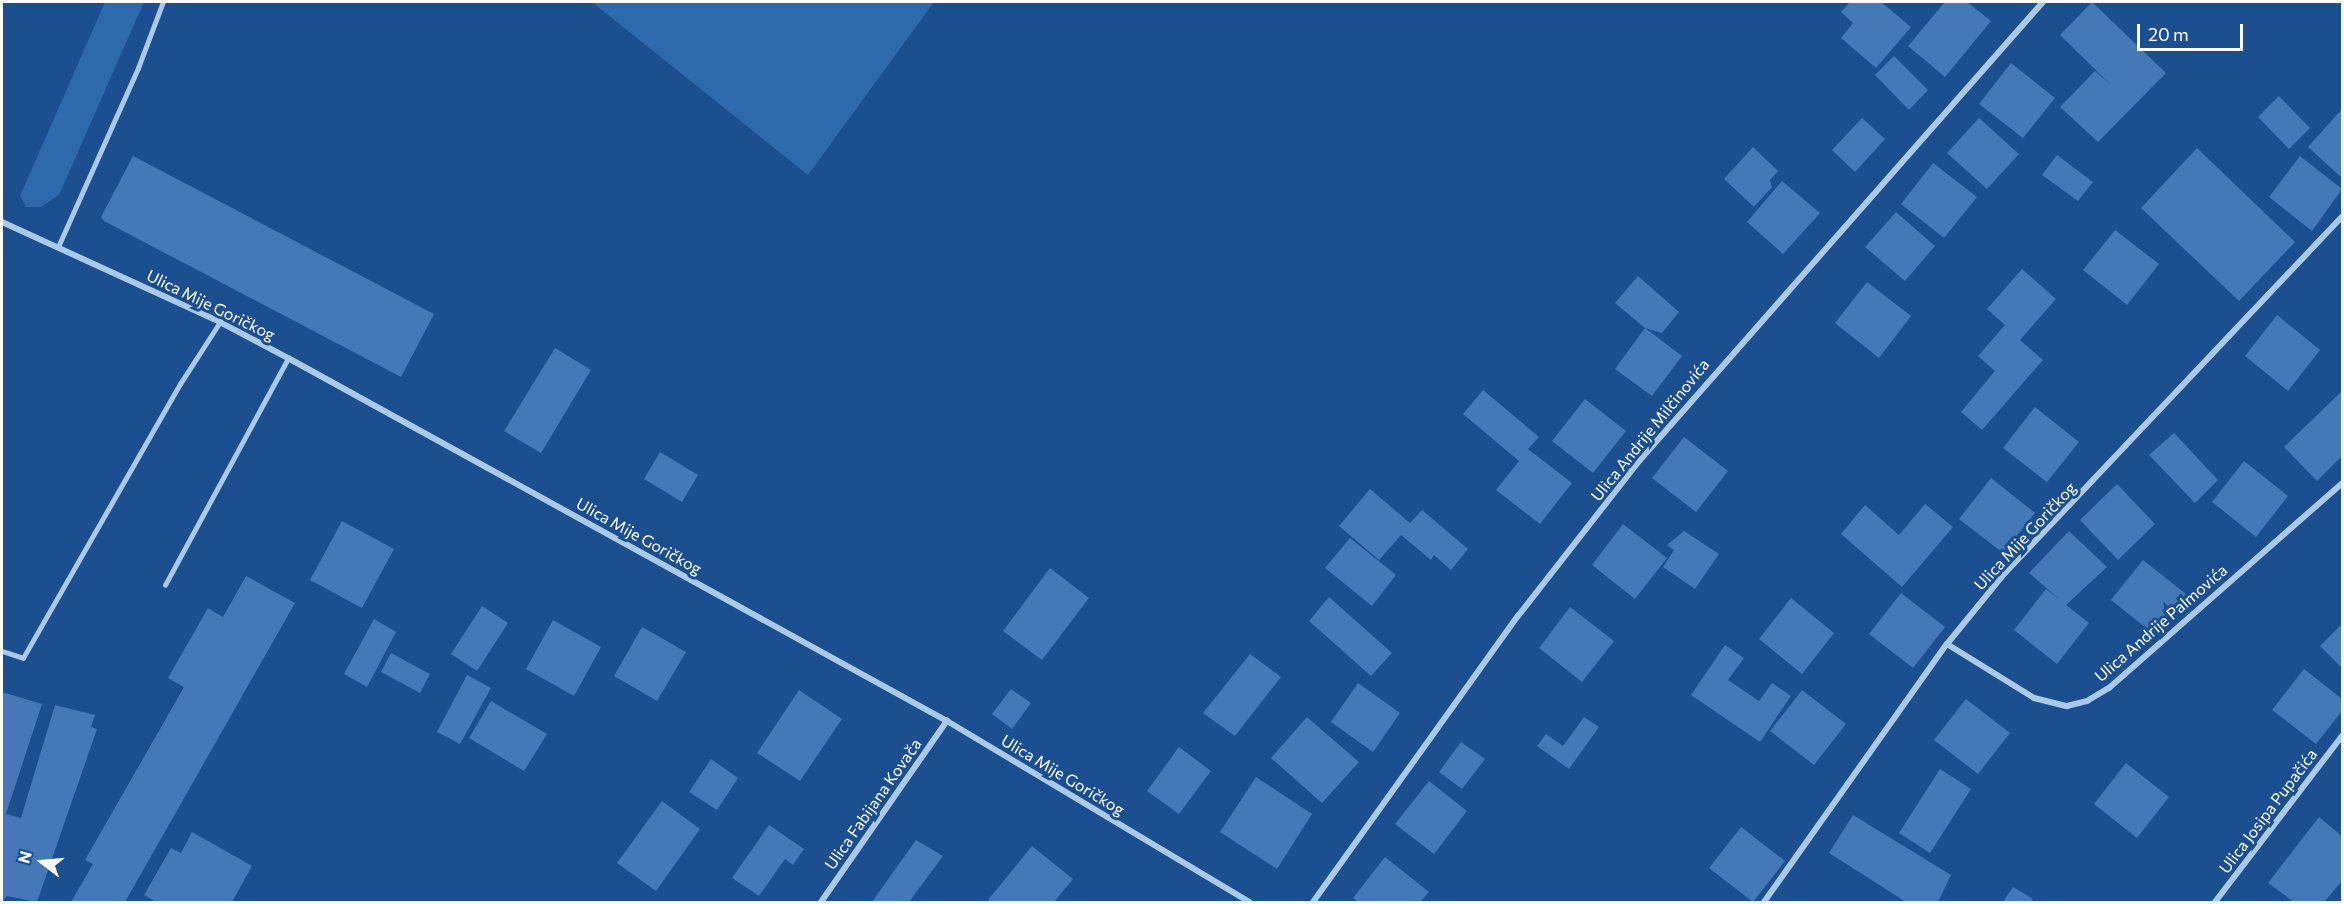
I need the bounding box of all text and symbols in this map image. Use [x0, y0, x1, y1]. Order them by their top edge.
scale bar [2140, 12, 2246, 50]
text: 20 m [2148, 23, 2189, 45]
street label: Ulica Mije Goričkog [144, 266, 278, 344]
street label: Ulica Andrije Milčinovića [1587, 355, 1713, 505]
street label: Ulica Mije Goričkog [1970, 478, 2080, 594]
street label: Ulica Mije Goričkog [573, 494, 705, 578]
street label: Ulica Andrije Palmovića [2091, 560, 2231, 686]
street label: Ulica Mije Goričkog [998, 731, 1128, 819]
street label: Ulica Fabijana Kovača [821, 735, 925, 873]
street label: Ulica Josipa Pupačića [2215, 745, 2321, 877]
north arrow [12, 832, 72, 892]
text: N [13, 849, 35, 865]

